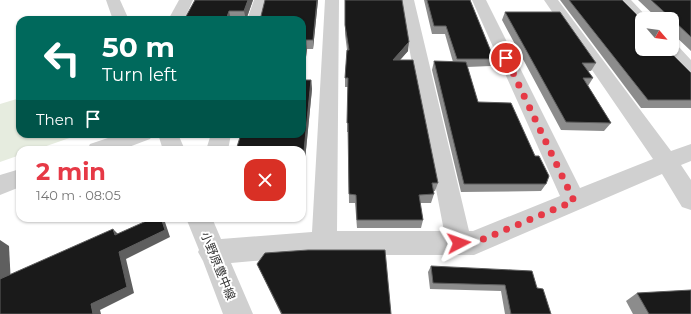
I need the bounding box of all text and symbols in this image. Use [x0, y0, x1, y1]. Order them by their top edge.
north arrow [635, 12, 679, 56]
map controls [635, 12, 679, 56]
text: 50 m [102, 30, 175, 64]
icon: left [36, 32, 88, 84]
pin [489, 41, 523, 75]
icon: arrive [495, 47, 517, 69]
text: Turn left [102, 64, 177, 86]
icon: arrive [82, 108, 104, 130]
text: Then [36, 110, 74, 129]
text: 2 min [36, 157, 106, 186]
button: close [244, 159, 286, 201]
text: 140 m · 08:05 [36, 187, 121, 203]
position arrow [438, 222, 480, 264]
street label: 小野原豊中線 [198, 230, 239, 302]

